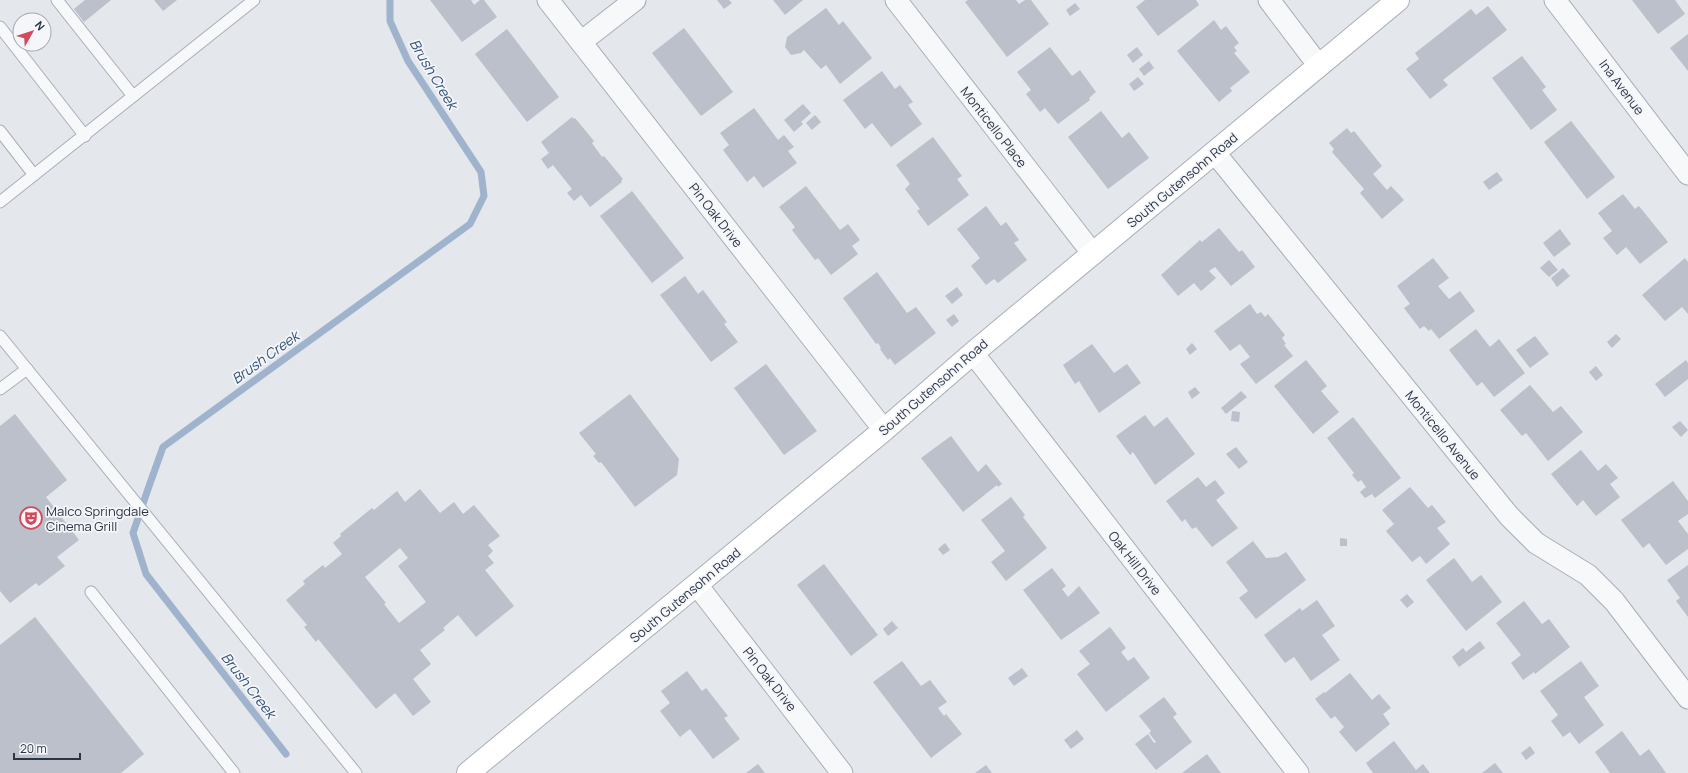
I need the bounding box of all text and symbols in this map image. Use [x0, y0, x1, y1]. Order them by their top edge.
north arrow [12, 12, 52, 52]
text: N [32, 18, 49, 33]
water label: Brush Creek [406, 35, 463, 114]
street label: Ina Avenue [1595, 56, 1649, 119]
street label: Monticello Place [957, 83, 1032, 172]
street label: South Gutensohn Road [1123, 128, 1241, 232]
street label: Pin Oak Drive [685, 179, 747, 251]
water label: Brush Creek [228, 325, 304, 388]
street label: South Gutensohn Road [875, 335, 991, 439]
street label: Monticello Avenue [1401, 387, 1485, 484]
place label: Malco Springdale Cinema Grill [46, 502, 149, 535]
theatre icon: Malco Springdale Cinema Grill [18, 505, 44, 531]
street label: Oak Hill Drive [1104, 527, 1166, 599]
street label: South Gutensohn Road [626, 543, 744, 647]
street label: Pin Oak Drive [739, 643, 801, 715]
water label: Brush Creek [217, 648, 282, 723]
scale bar [14, 735, 80, 761]
text: 20 m [20, 740, 47, 757]

